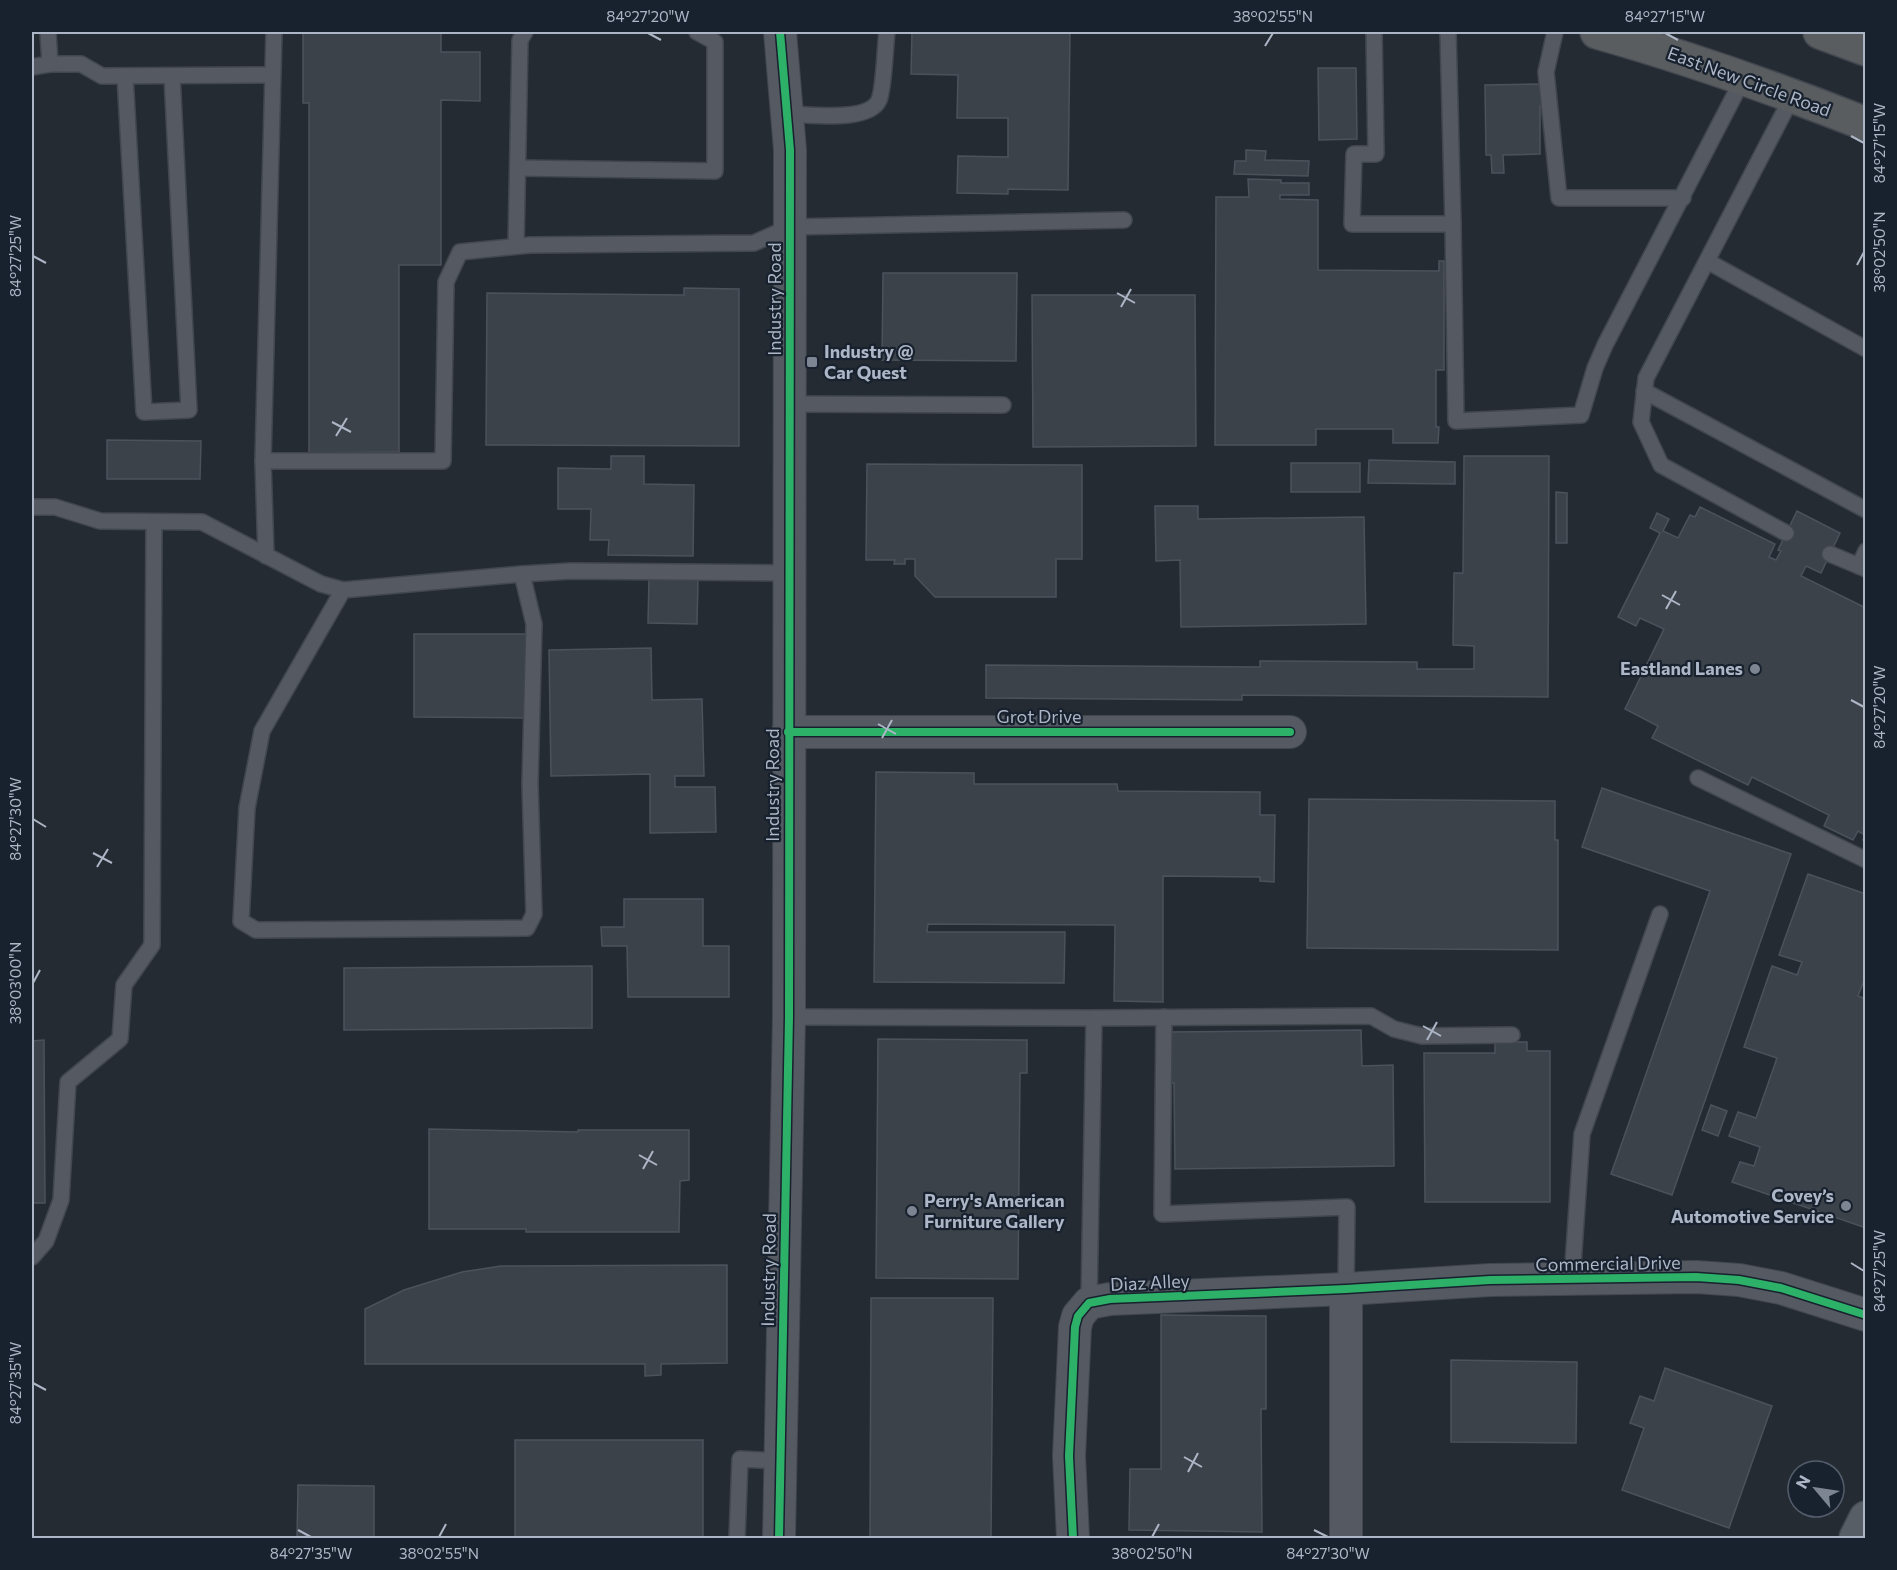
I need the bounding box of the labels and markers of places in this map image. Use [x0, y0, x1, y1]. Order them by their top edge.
place label: Industry @ Car Quest [824, 340, 914, 383]
marker: Industry @ Car Quest [805, 355, 819, 369]
place label: Eastland Lanes [1620, 657, 1743, 679]
marker: Eastland Lanes [1748, 662, 1762, 676]
place label: Covey’s Automotive Service [1671, 1184, 1834, 1227]
place label: Perry's American Furniture Gallery [924, 1189, 1065, 1232]
marker: Covey’s Automotive Service [1839, 1199, 1853, 1213]
marker: Perry's American Furniture Gallery [905, 1204, 919, 1218]

